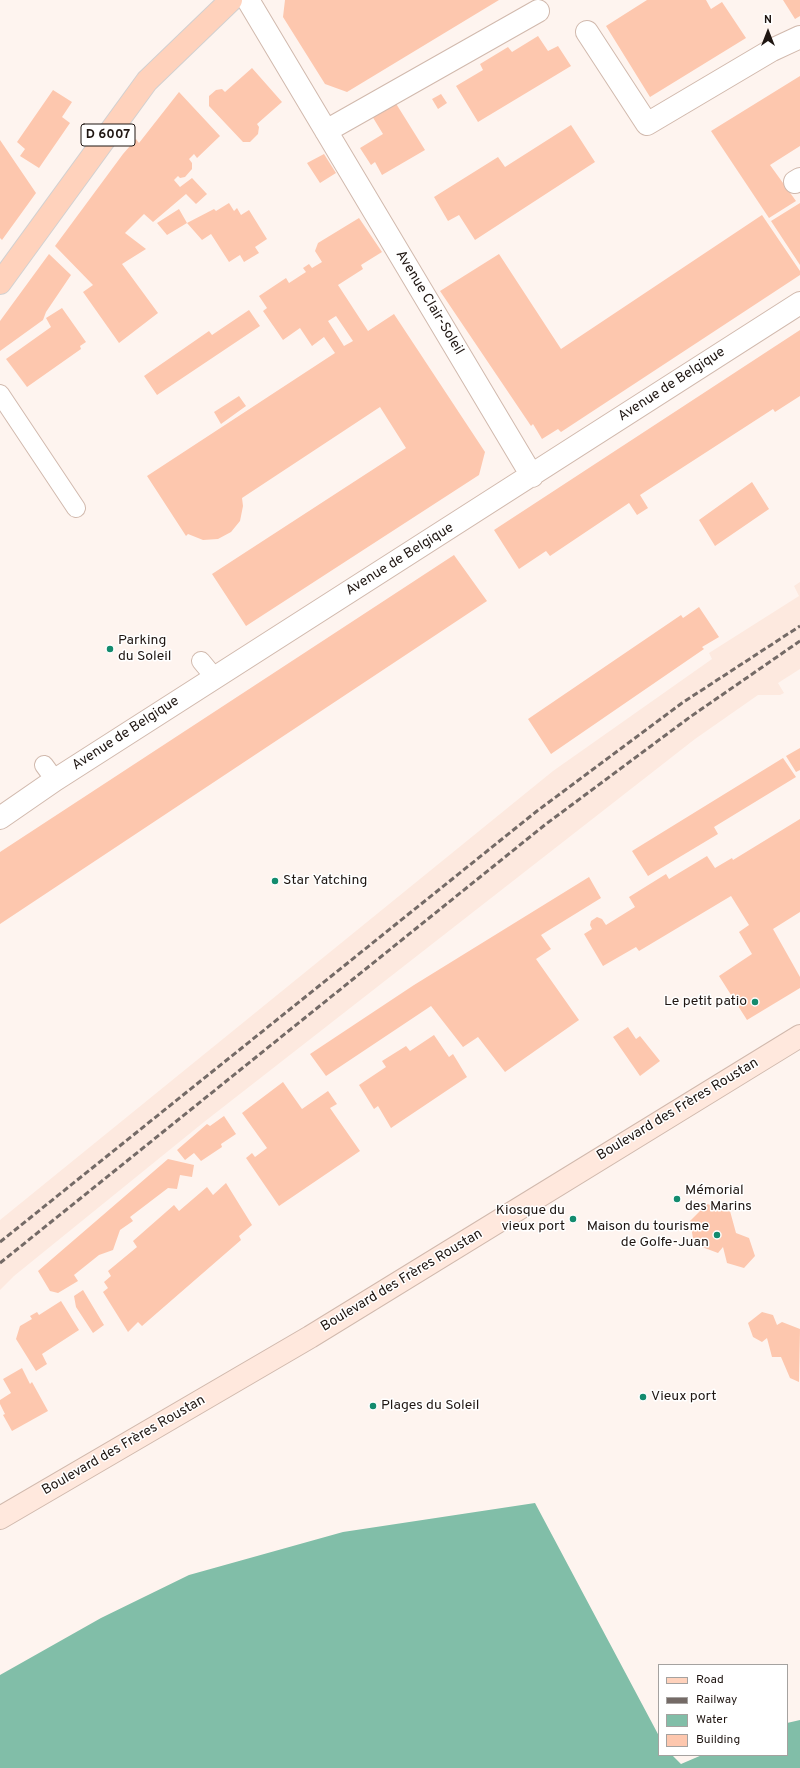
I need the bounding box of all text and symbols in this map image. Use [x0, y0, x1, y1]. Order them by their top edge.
north arrow [748, 12, 788, 52]
text: N [764, 13, 772, 27]
road number: D 6007 [81, 124, 135, 146]
street label: Avenue Clair-Soleil [391, 248, 467, 358]
street label: Avenue de Belgique [615, 344, 729, 426]
street label: Avenue de Belgique [343, 520, 457, 600]
place label: Parking du Soleil [118, 633, 171, 666]
marker: Parking du Soleil [105, 644, 115, 654]
street label: Avenue de Belgique [69, 693, 183, 775]
place label: Star Yatching [283, 873, 367, 889]
marker: Star Yatching [270, 876, 280, 886]
place label: Le petit patio [664, 994, 747, 1010]
marker: Le petit patio [750, 997, 760, 1007]
street label: Boulevard des Frères Roustan [594, 1055, 762, 1165]
place label: Mémorial des Marins [685, 1183, 752, 1216]
marker: Mémorial des Marins [672, 1194, 682, 1204]
place label: Kiosque du vieux port [496, 1203, 565, 1236]
marker: Kiosque du vieux port [568, 1214, 578, 1224]
place label: Maison du tourisme de Golfe-Juan [587, 1219, 709, 1252]
street label: Boulevard des Frères Roustan [318, 1226, 486, 1336]
marker: Maison du tourisme de Golfe-Juan [712, 1230, 722, 1240]
place label: Vieux port [651, 1389, 717, 1405]
street label: Boulevard des Frères Roustan [39, 1392, 209, 1500]
marker: Vieux port [638, 1392, 648, 1402]
place label: Plages du Soleil [381, 1398, 480, 1414]
marker: Plages du Soleil [368, 1401, 378, 1411]
legend [658, 1664, 788, 1756]
text: Road [696, 1672, 724, 1688]
text: Railway [696, 1692, 737, 1708]
text: Water [696, 1712, 728, 1728]
text: Building [696, 1732, 740, 1748]

